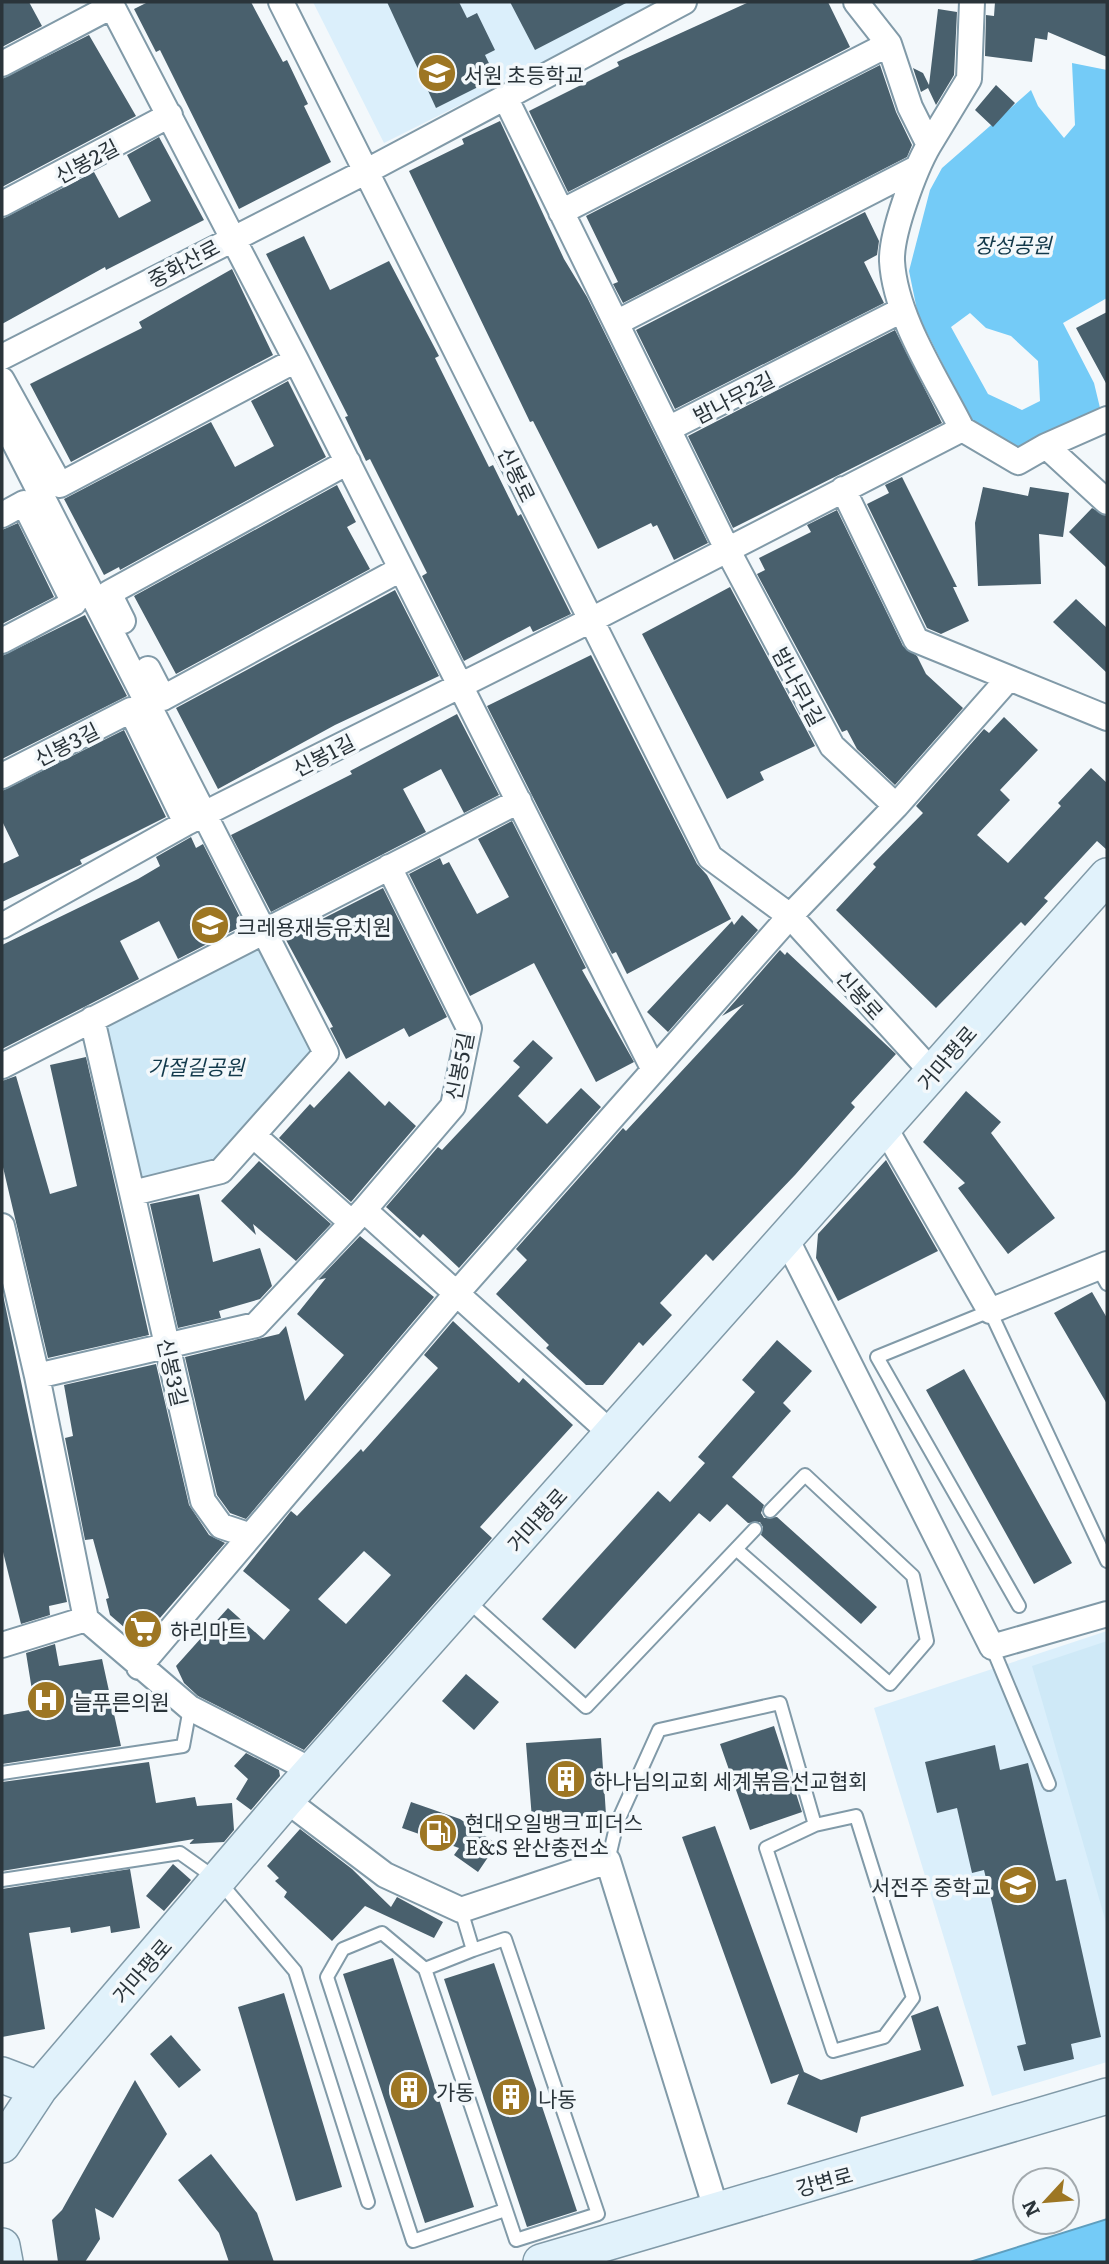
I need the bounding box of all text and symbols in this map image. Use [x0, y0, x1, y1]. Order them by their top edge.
school or university icon: 서원 초등학교 [416, 52, 458, 94]
place label: 서원 초등학교 [464, 58, 584, 89]
street label: 신봉2길 [48, 130, 124, 190]
park label: 장성공원 [974, 228, 1053, 259]
street label: 중화산로 [142, 230, 224, 294]
street label: 밤나무2길 [687, 362, 779, 430]
street label: 신봉로 [491, 441, 545, 507]
street label: 밤나무1길 [766, 641, 834, 731]
street label: 신봉3길 [28, 713, 104, 773]
street label: 신봉1길 [286, 725, 360, 783]
school or university icon: 크레용재능유치원 [189, 904, 231, 946]
place label: 크레용재능유치원 [237, 910, 392, 941]
street label: 신봉로 [830, 962, 892, 1026]
street label: 거마평로 [909, 1018, 983, 1096]
street label: 신봉5길 [436, 1029, 480, 1103]
park label: 가절길공원 [148, 1050, 246, 1081]
street label: 신봉3길 [151, 1335, 197, 1409]
street label: 거마평로 [499, 1480, 573, 1558]
supermarket icon: 하리마트 [122, 1608, 164, 1650]
place label: 하리마트 [170, 1614, 247, 1645]
hospital icon: 늘푸른의원 [25, 1679, 67, 1721]
place label: 늘푸른의원 [73, 1685, 170, 1716]
building icon: 하나님의교회 세계볶음선교협회 [545, 1758, 587, 1800]
place label: 하나님의교회 세계볶음선교협회 [593, 1764, 868, 1795]
place label: 현대오일뱅크 피더스 E&S 완산충전소 [465, 1806, 643, 1861]
fuel station icon: 현대오일뱅크 피더스 E&S 완산충전소 [417, 1812, 459, 1854]
school or university icon: 서전주 중학교 [997, 1864, 1039, 1906]
place label: 서전주 중학교 [871, 1870, 991, 1901]
street label: 거마평로 [104, 1931, 178, 2009]
building icon: 가동 [388, 2069, 430, 2111]
place label: 가동 [436, 2075, 475, 2106]
building icon: 나동 [490, 2076, 532, 2118]
place label: 나동 [538, 2082, 577, 2113]
street label: 강변로 [792, 2158, 856, 2202]
north arrow [1011, 2166, 1081, 2236]
text: N [1014, 2196, 1046, 2222]

